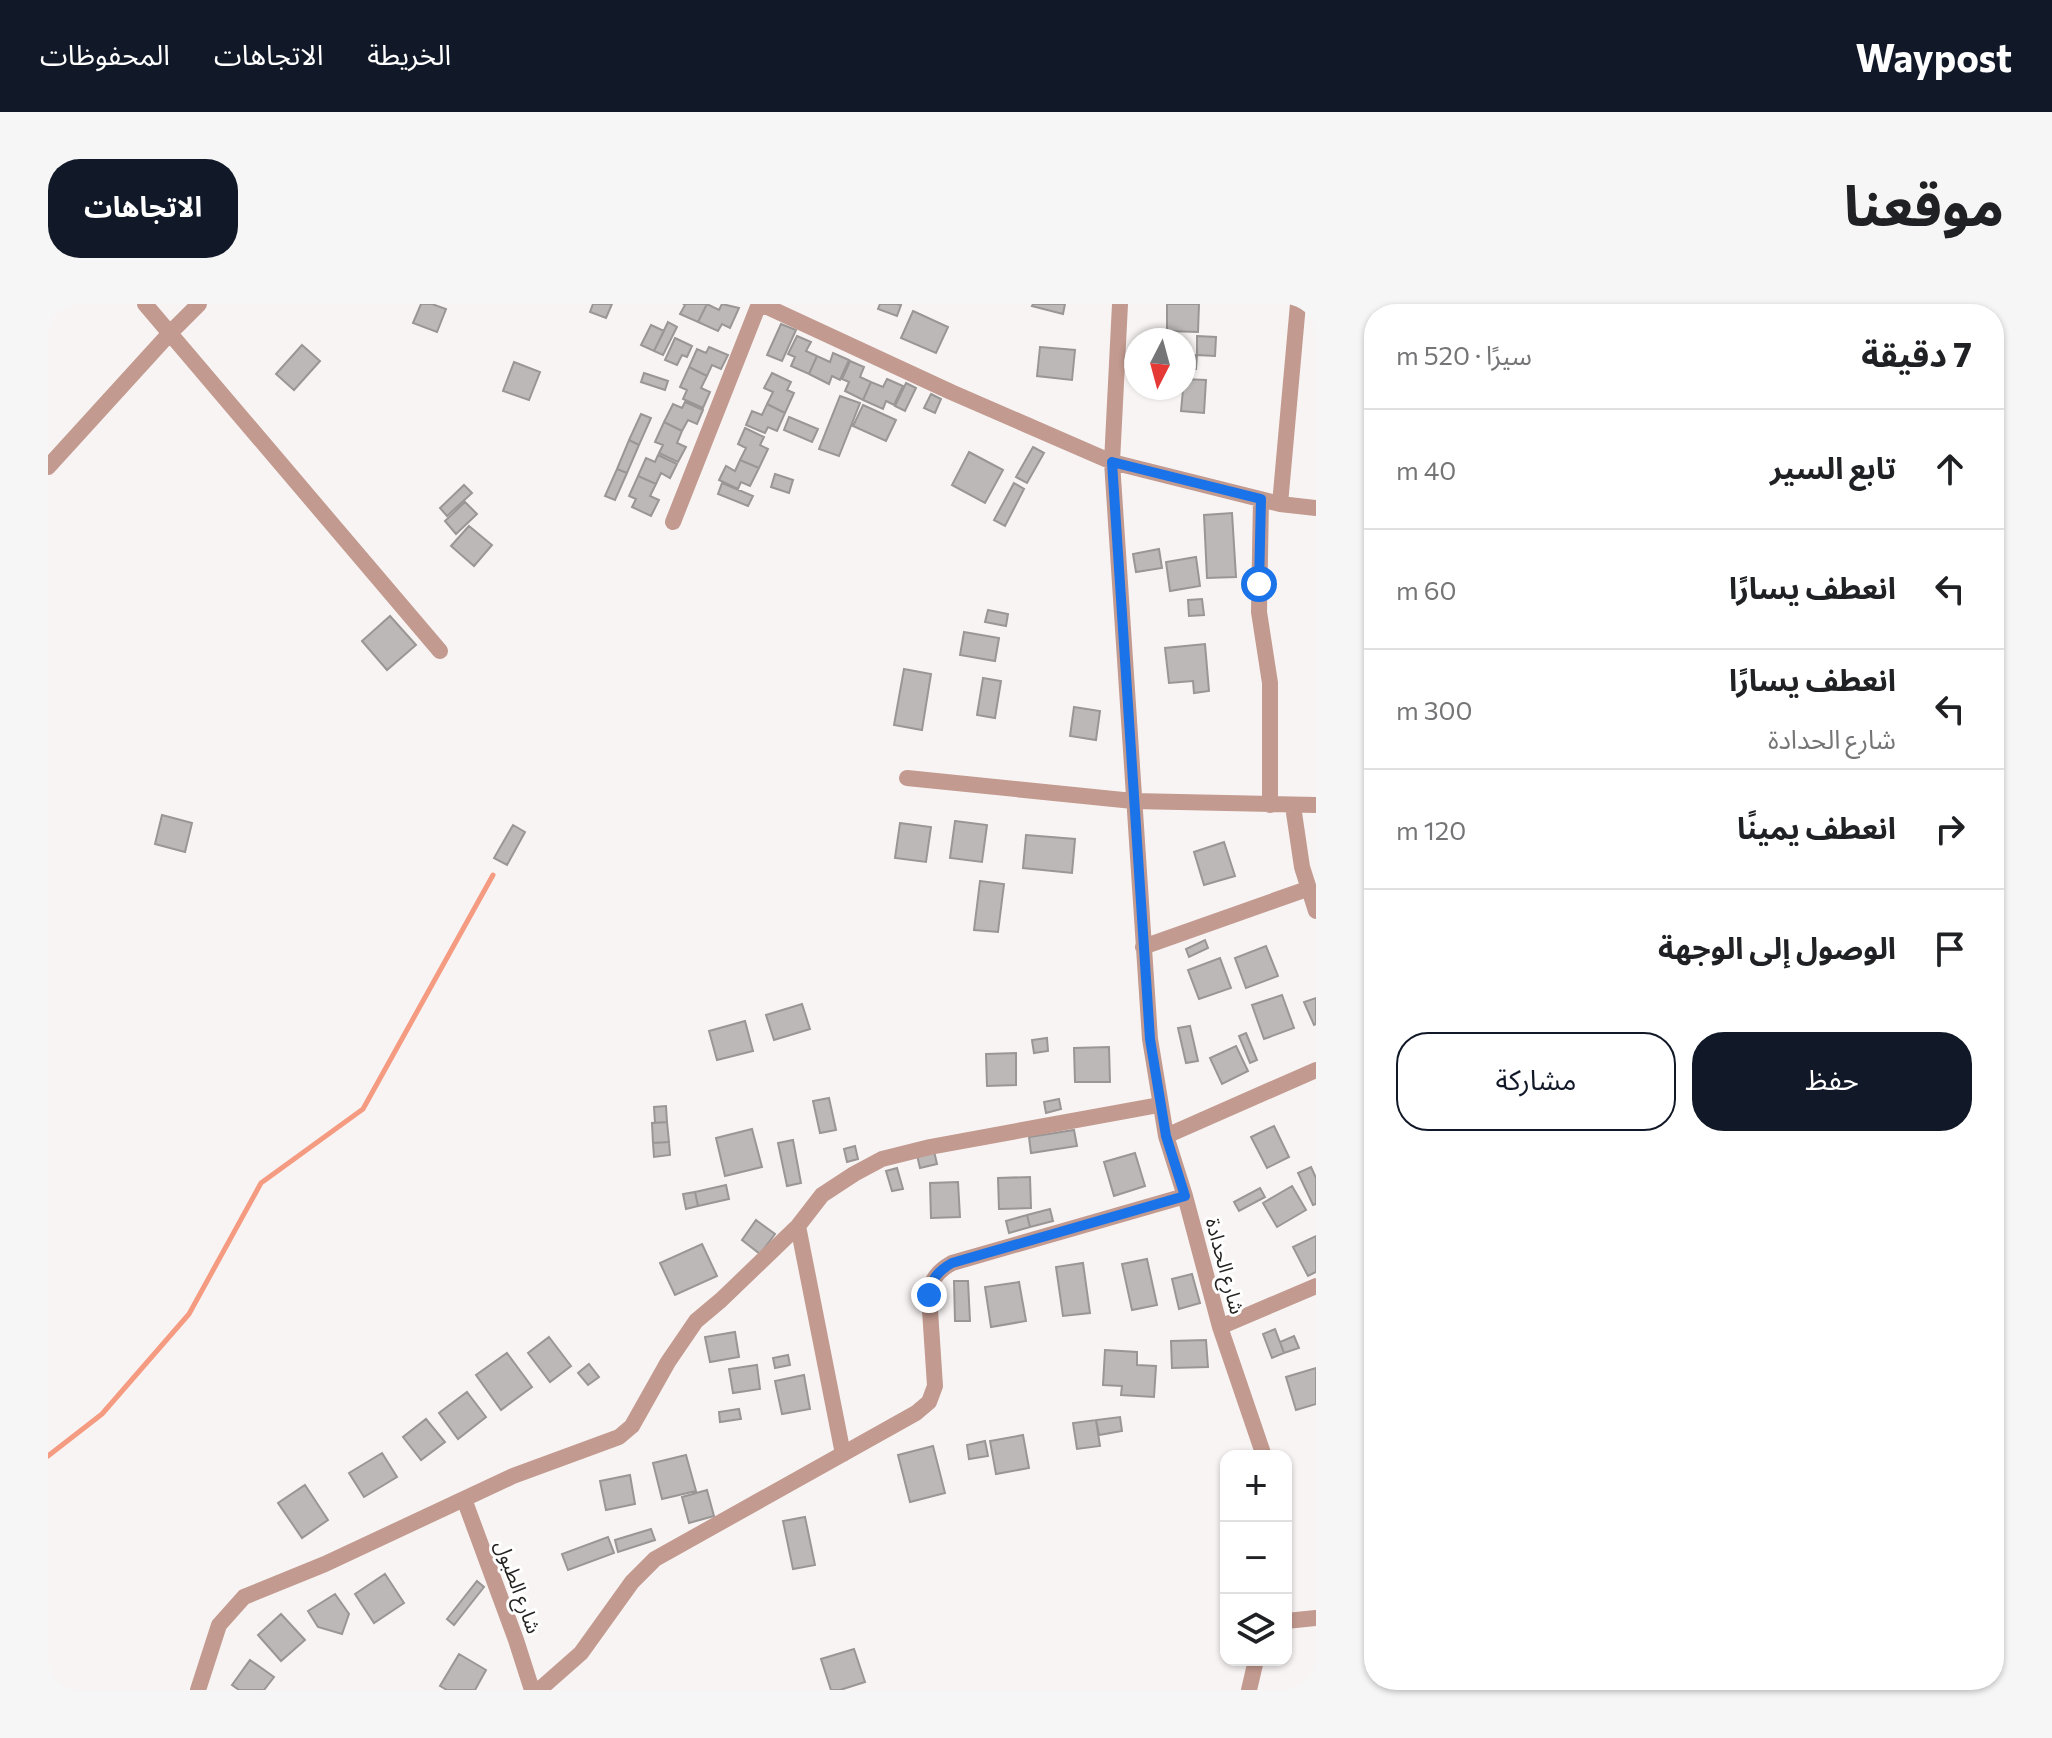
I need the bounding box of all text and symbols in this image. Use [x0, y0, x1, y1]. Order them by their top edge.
text: Waypost [1856, 33, 2012, 80]
text: المحفوظات [40, 37, 170, 71]
text: الاتجاهات [214, 37, 323, 71]
text: الخريطة [367, 37, 451, 71]
button: الاتجاهات [48, 159, 238, 258]
text: موقعنا [1844, 169, 2004, 238]
north arrow [1124, 328, 1196, 400]
text: 7 دقيقة [1861, 332, 1972, 374]
text: سيرًا · 520 m [1396, 339, 1532, 370]
icon: ahead [1928, 447, 1972, 491]
text: تابع السير [1770, 448, 1896, 485]
text: 40 m [1396, 454, 1456, 485]
route start [1241, 566, 1277, 602]
icon: left [1928, 567, 1972, 611]
text: انعطف يسارًا [1729, 568, 1896, 605]
text: 60 m [1396, 574, 1456, 605]
text: انعطف يسارًا [1729, 660, 1896, 697]
icon: left [1928, 687, 1972, 731]
text: 300 m [1396, 694, 1472, 725]
text: شارع الحدادة [1768, 723, 1896, 754]
icon: right [1928, 807, 1972, 851]
text: انعطف يمينًا [1737, 808, 1896, 845]
text: 120 m [1396, 814, 1466, 845]
icon: arrive [1928, 927, 1972, 971]
text: الوصول إلى الوجهة [1658, 928, 1896, 965]
button: مشاركة [1396, 1032, 1676, 1131]
button: حفظ [1692, 1032, 1972, 1131]
street label: شارع الحدادة [1198, 1215, 1250, 1317]
route end [911, 1277, 947, 1313]
map controls [1220, 1450, 1292, 1666]
button: + [1220, 1450, 1292, 1522]
button: − [1220, 1522, 1292, 1594]
street label: شارع الطبول [487, 1537, 547, 1638]
button: layers [1220, 1594, 1292, 1666]

